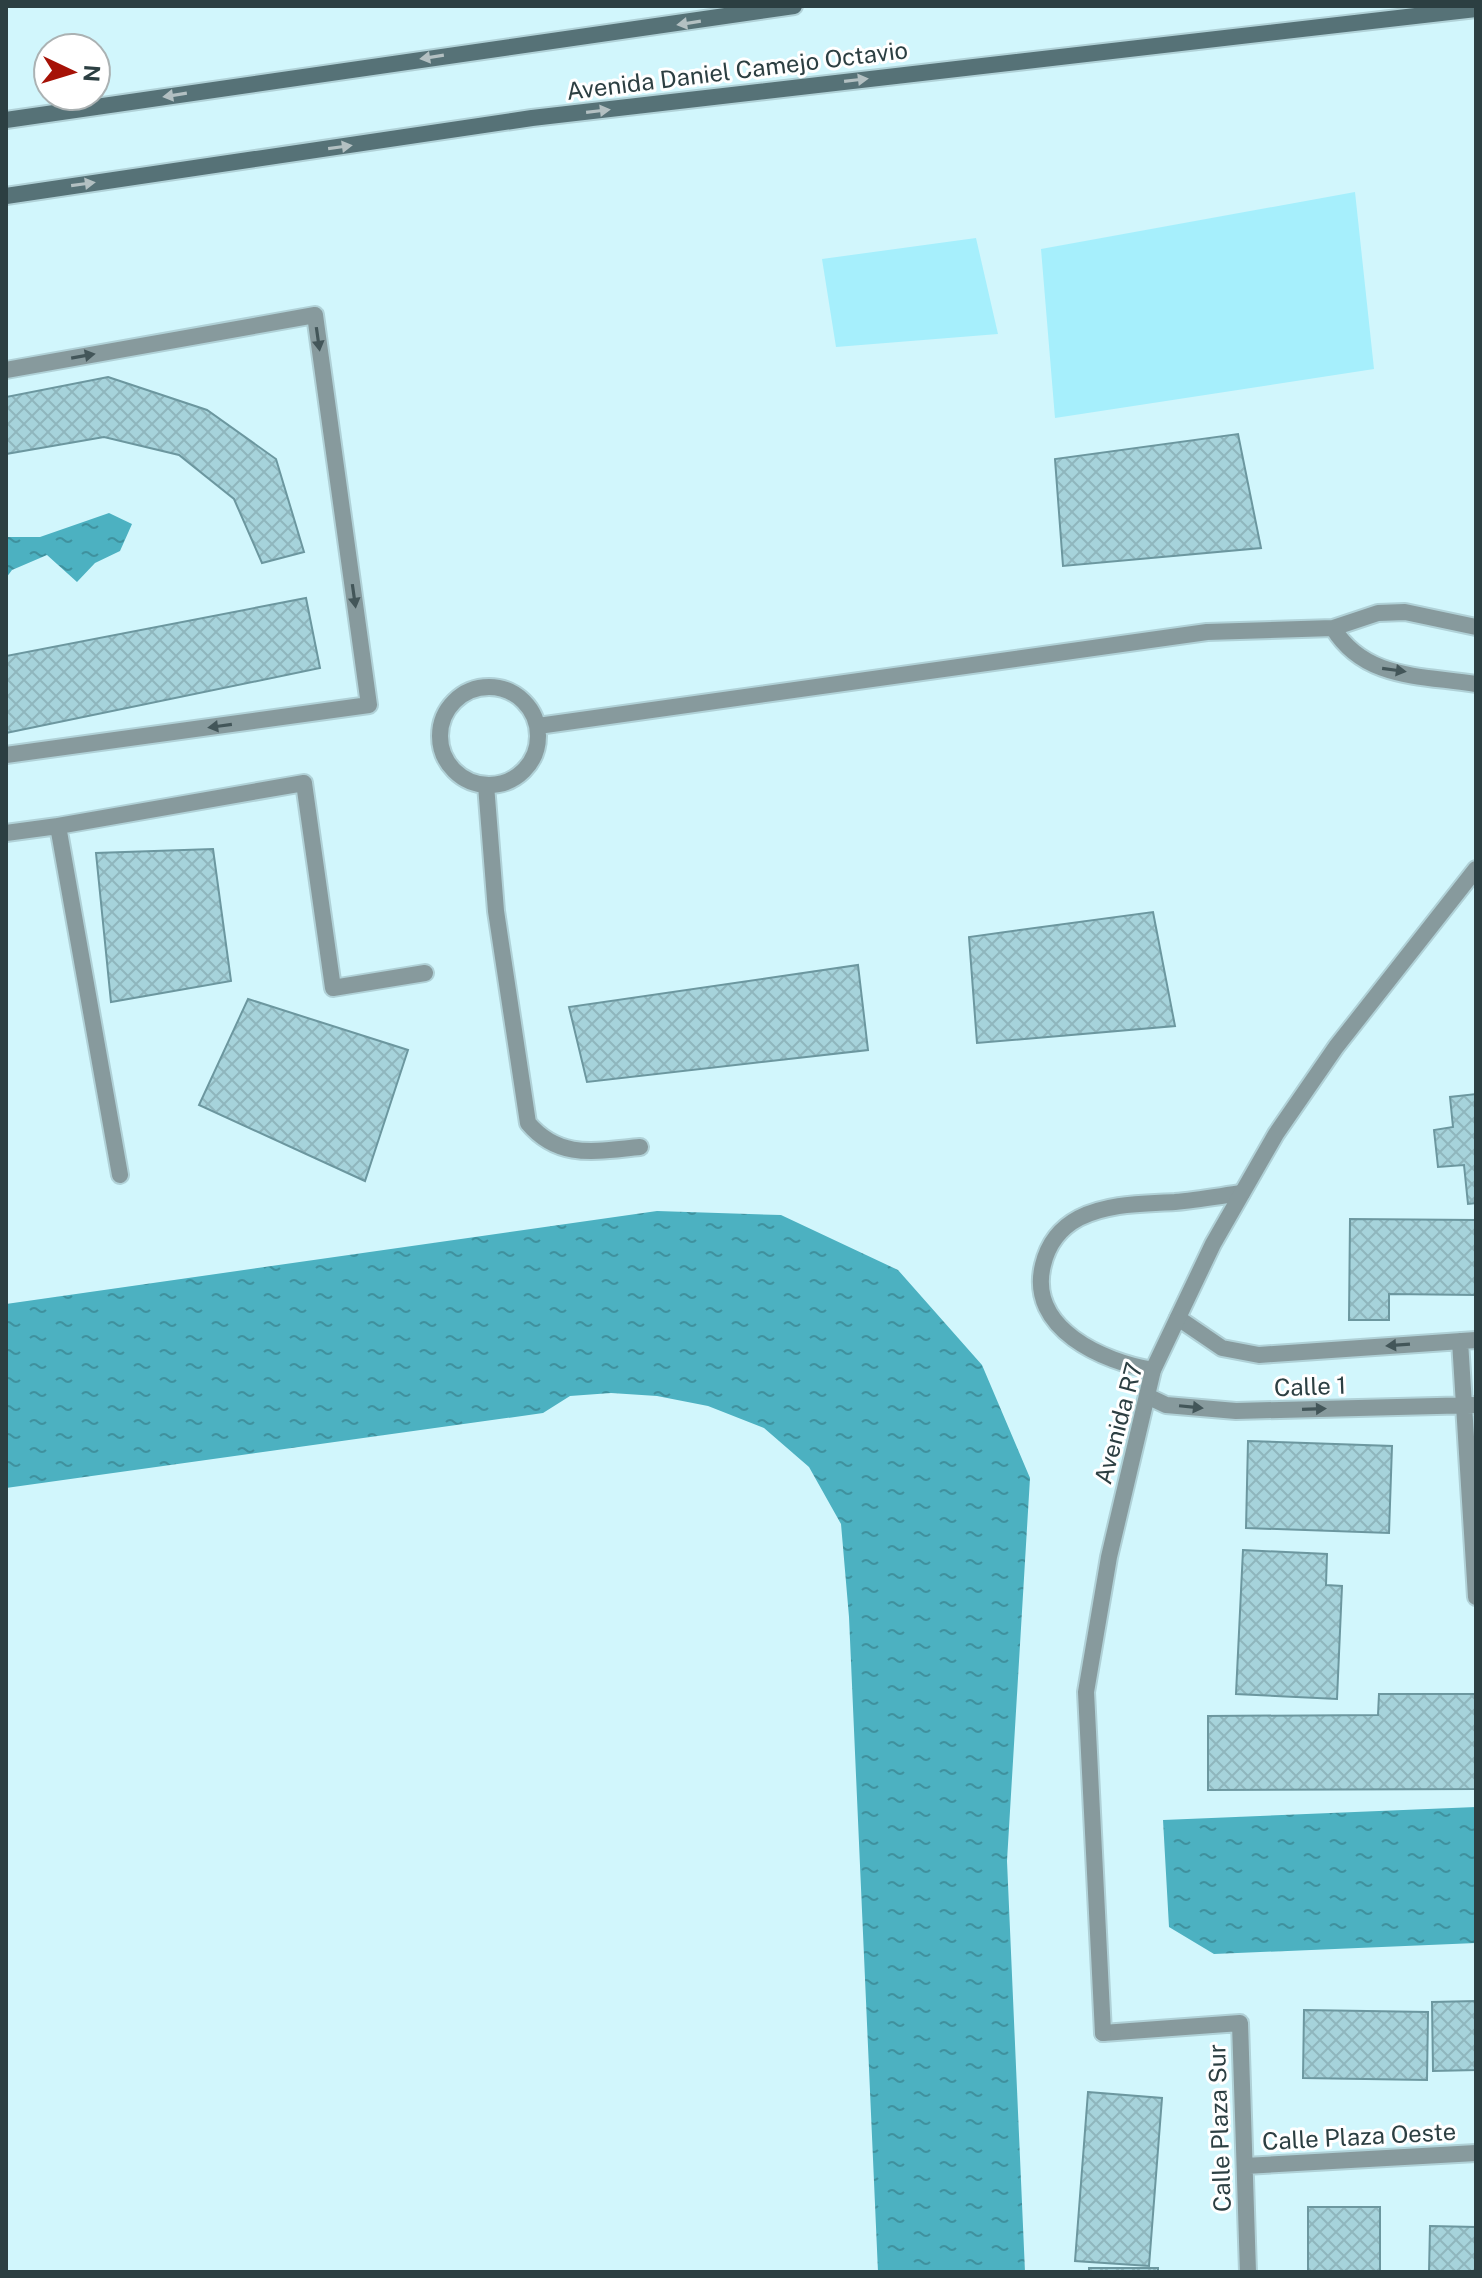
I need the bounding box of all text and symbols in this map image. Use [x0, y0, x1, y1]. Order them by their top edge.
one-way arrow [677, 17, 702, 29]
north arrow [32, 32, 112, 112]
street label: Avenida Daniel Camejo Octavio [565, 35, 909, 105]
one-way arrow [419, 51, 444, 63]
text: N [78, 64, 106, 83]
one-way arrow [844, 73, 869, 86]
one-way arrow [162, 89, 187, 102]
one-way arrow [586, 104, 611, 117]
one-way arrow [328, 140, 353, 153]
one-way arrow [71, 177, 96, 190]
one-way arrow [312, 326, 325, 351]
one-way arrow [71, 349, 96, 362]
one-way arrow [348, 584, 361, 609]
one-way arrow [1381, 664, 1406, 677]
one-way arrow [208, 720, 233, 733]
one-way arrow [1385, 1339, 1410, 1352]
street label: Avenida R7 [1088, 1359, 1148, 1487]
street label: Calle 1 [1273, 1371, 1347, 1401]
one-way arrow [1179, 1401, 1204, 1414]
one-way arrow [1302, 1403, 1327, 1416]
street label: Calle Plaza Sur [1202, 2043, 1236, 2213]
street label: Calle Plaza Oeste [1261, 2117, 1457, 2155]

